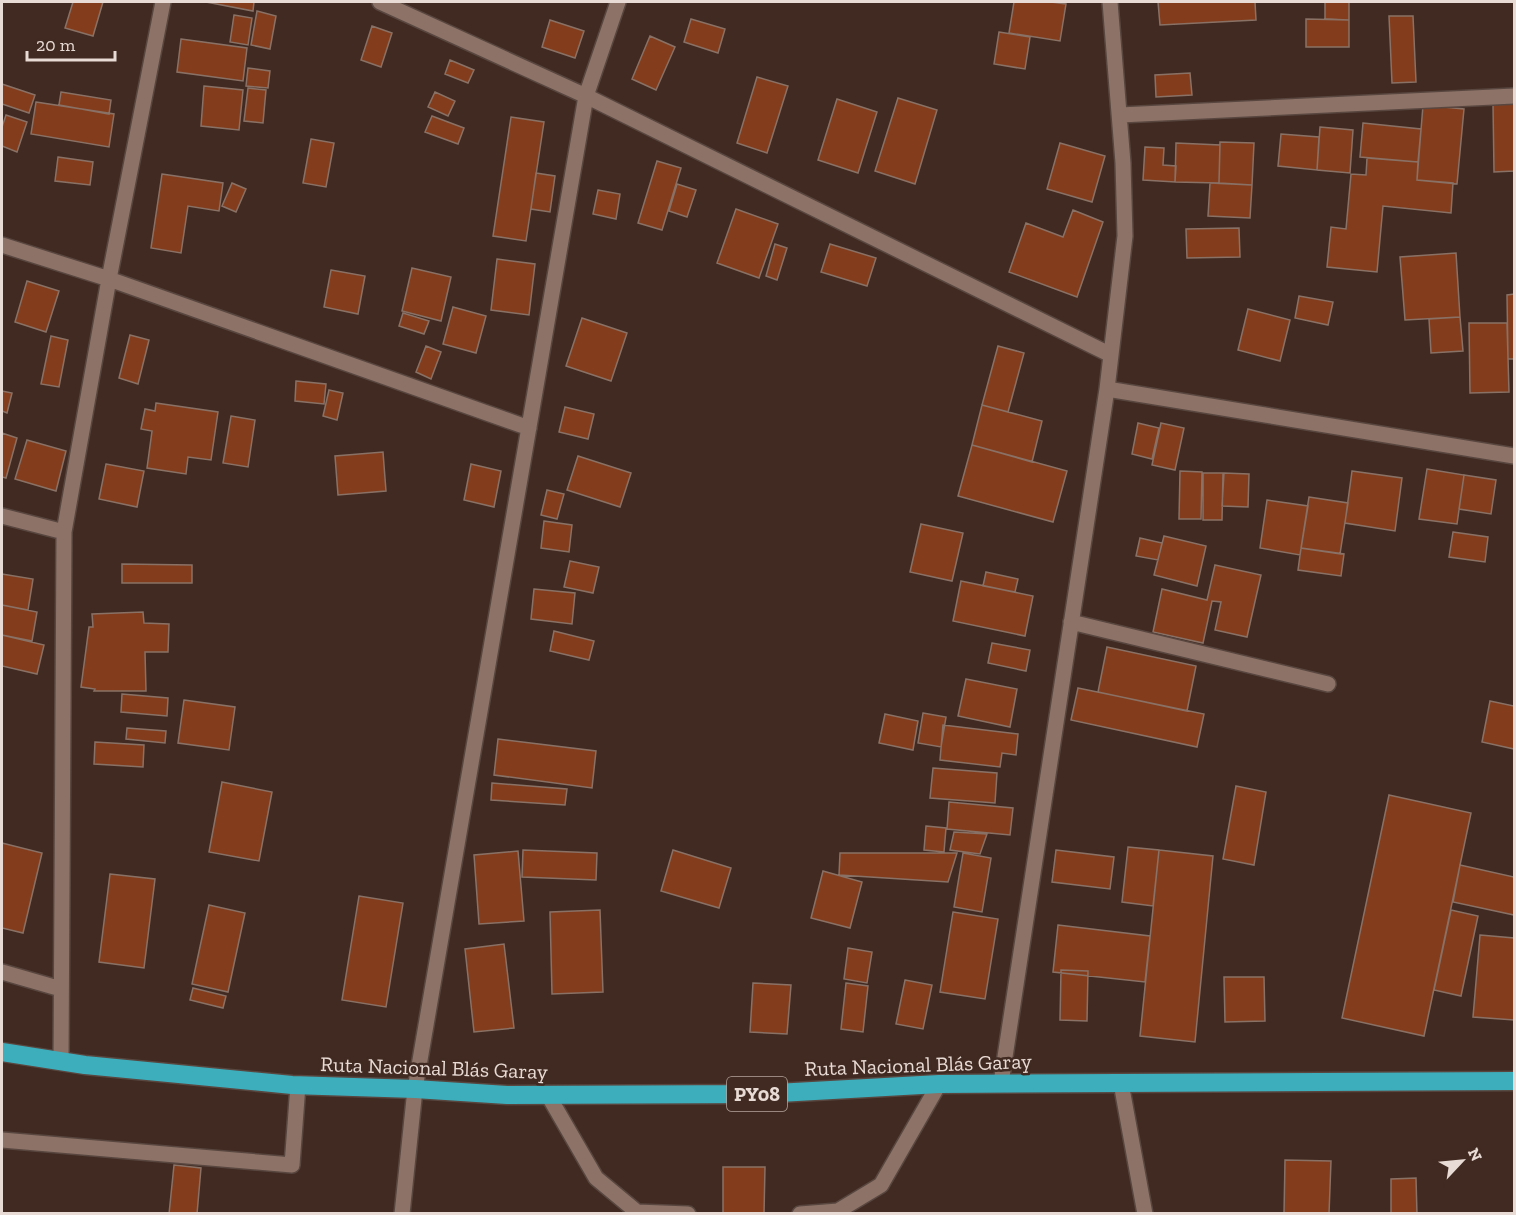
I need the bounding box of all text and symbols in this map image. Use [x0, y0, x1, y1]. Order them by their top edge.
scale bar [27, 24, 116, 62]
text: 20 m [36, 34, 76, 56]
street label: Ruta Nacional Blás Garay [804, 1048, 1032, 1081]
street label: Ruta Nacional Blás Garay [320, 1051, 548, 1084]
road number: PY08 [727, 1077, 787, 1111]
north arrow [1432, 1131, 1492, 1191]
text: N [1464, 1145, 1486, 1164]

